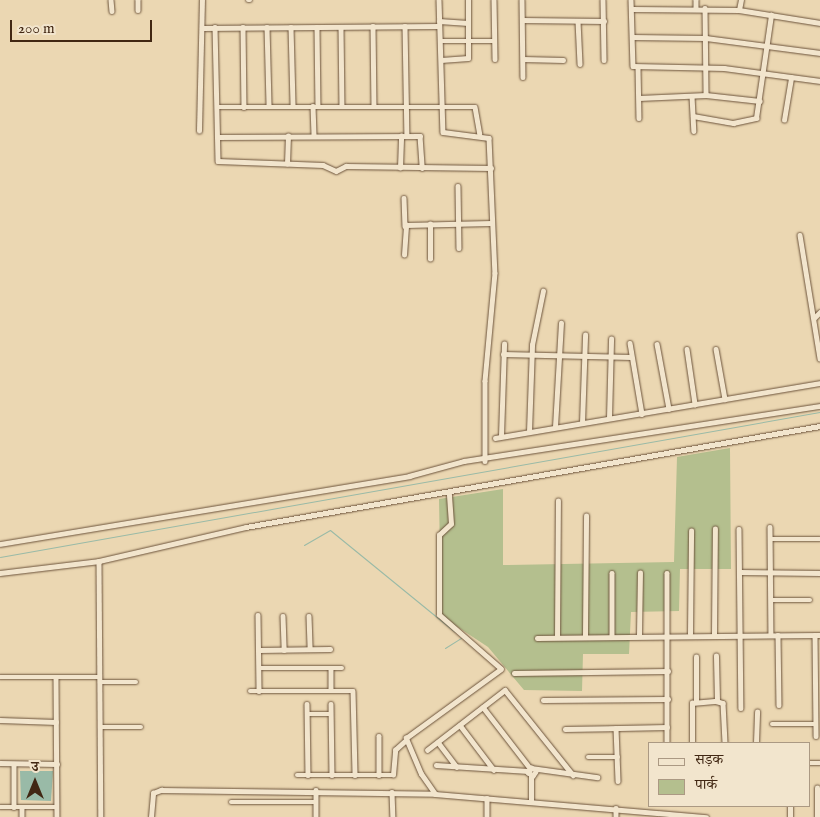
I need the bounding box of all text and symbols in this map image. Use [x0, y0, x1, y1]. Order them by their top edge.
scale bar [12, 10, 155, 42]
text: 200 m [18, 19, 55, 38]
legend [648, 742, 810, 807]
text: सड़क [695, 750, 723, 769]
north arrow [10, 757, 60, 807]
text: उ [31, 758, 39, 776]
text: पार्क [695, 775, 717, 794]

